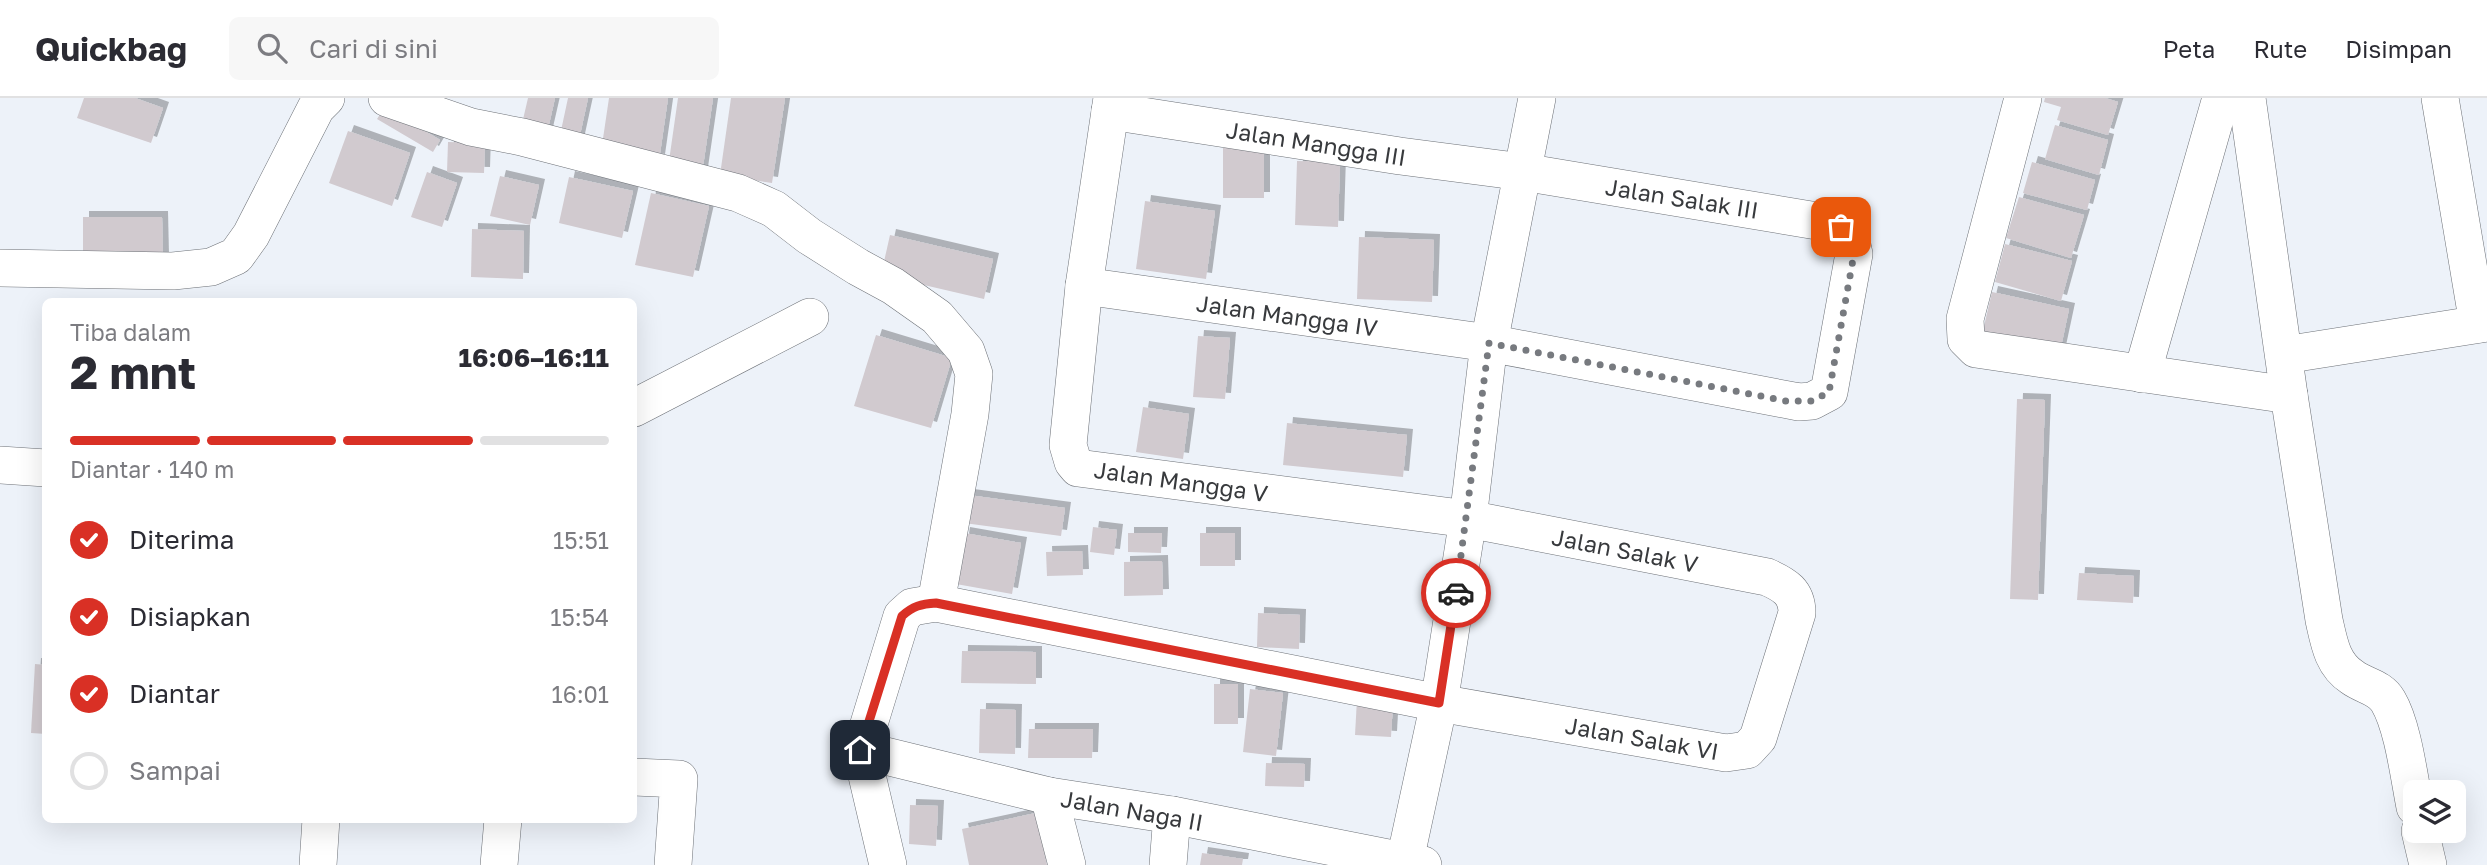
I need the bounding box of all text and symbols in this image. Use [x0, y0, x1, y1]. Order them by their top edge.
search box [229, 17, 719, 80]
text: Quickbag [35, 29, 187, 68]
icon: search [253, 29, 291, 67]
text: Cari di sini [309, 33, 438, 64]
text: Peta [2163, 34, 2215, 63]
text: Rute [2253, 34, 2307, 63]
text: Disimpan [2345, 34, 2452, 63]
street label: Jalan Mangga III [1224, 115, 1408, 171]
street label: Jalan Salak III [1604, 172, 1760, 224]
pin [1811, 197, 1871, 257]
icon: bag [1822, 208, 1860, 246]
street label: Jalan Mangga IV [1195, 288, 1379, 342]
text: Tiba dalam [70, 318, 191, 346]
text: 16:06–16:11 [459, 342, 609, 373]
text: 2 mnt [70, 344, 196, 399]
text: Diantar · 140 m [70, 455, 234, 483]
street label: Jalan Mangga V [1092, 455, 1270, 507]
icon: check [70, 521, 108, 559]
street label: Jalan Salak V [1550, 522, 1700, 578]
text: Diterima [129, 524, 234, 555]
text: 15:51 [553, 526, 609, 554]
courier [1421, 558, 1491, 628]
icon: car [1437, 574, 1475, 612]
icon: check [70, 598, 108, 636]
text: Disiapkan [129, 601, 251, 632]
text: 15:54 [550, 603, 609, 631]
icon: check [70, 675, 108, 713]
text: Diantar [129, 678, 220, 709]
text: 16:01 [552, 680, 609, 708]
street label: Jalan Salak VI [1563, 711, 1721, 765]
pin [830, 720, 890, 780]
icon: home [841, 731, 879, 769]
text: Sampai [129, 755, 221, 786]
map controls [2403, 780, 2466, 843]
button: layers [2403, 780, 2466, 843]
street label: Jalan Naga II [1059, 784, 1205, 836]

